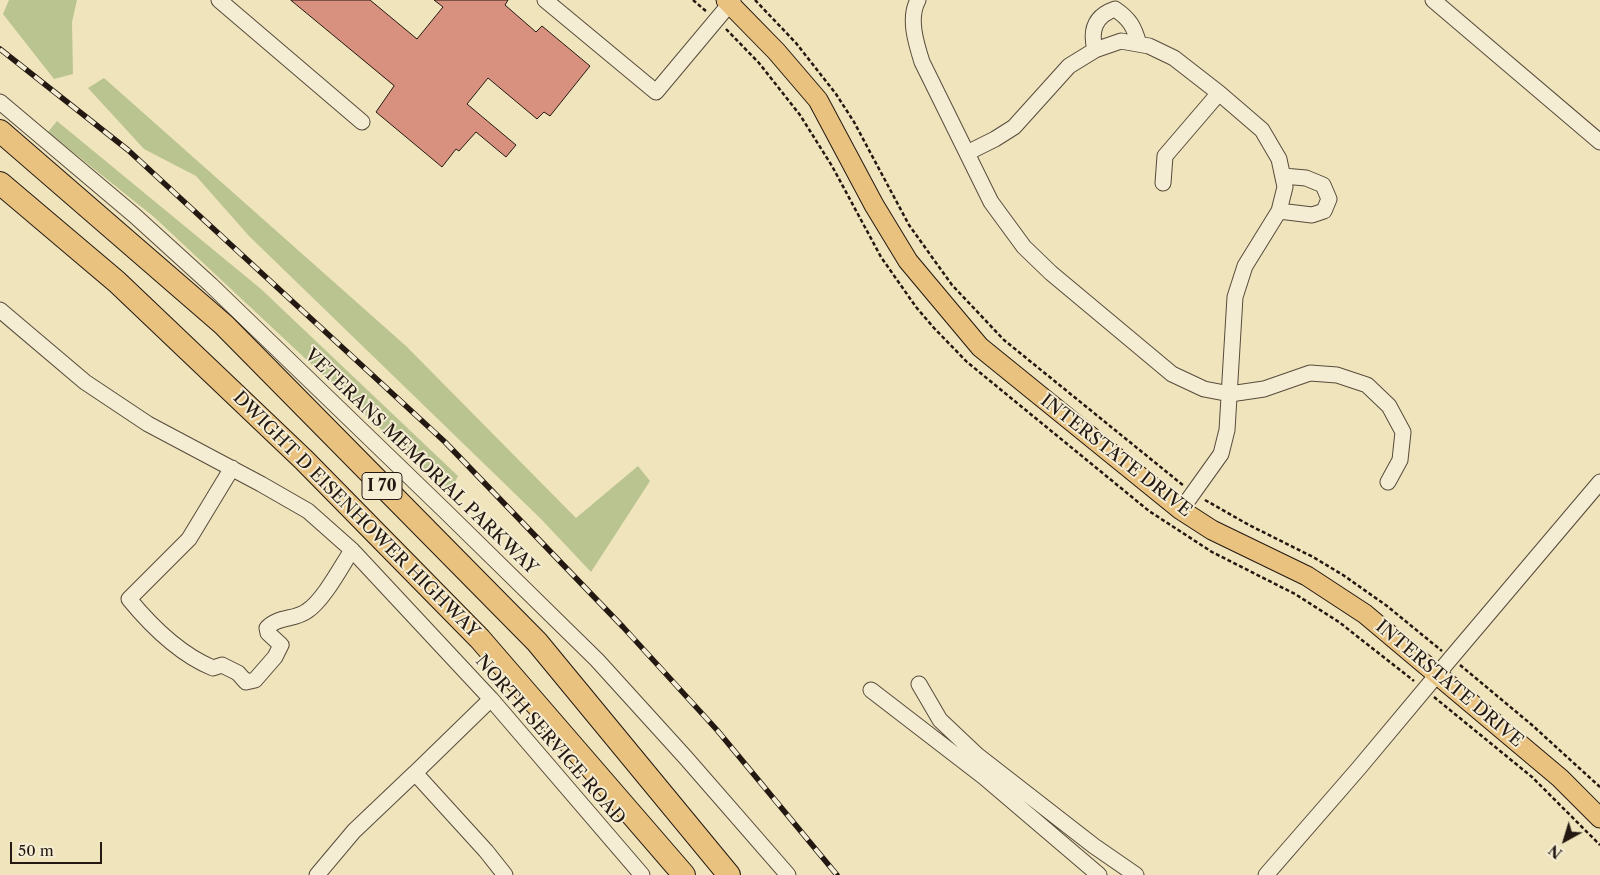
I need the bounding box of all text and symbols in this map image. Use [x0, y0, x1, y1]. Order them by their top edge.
street label: VETERANS MEMORIAL PARKWAY [300, 345, 542, 579]
street label: DWIGHT D EISENHOWER HIGHWAY [228, 387, 484, 643]
street label: INTERSTATE DRIVE [1036, 390, 1196, 522]
road number: I 70 [362, 472, 402, 500]
street label: INTERSTATE DRIVE [1371, 616, 1527, 752]
street label: NORTH SERVICE ROAD [470, 651, 630, 829]
north arrow [1540, 815, 1590, 865]
scale bar [12, 832, 105, 864]
text: 50 m [18, 841, 54, 860]
text: N [1545, 841, 1566, 862]

